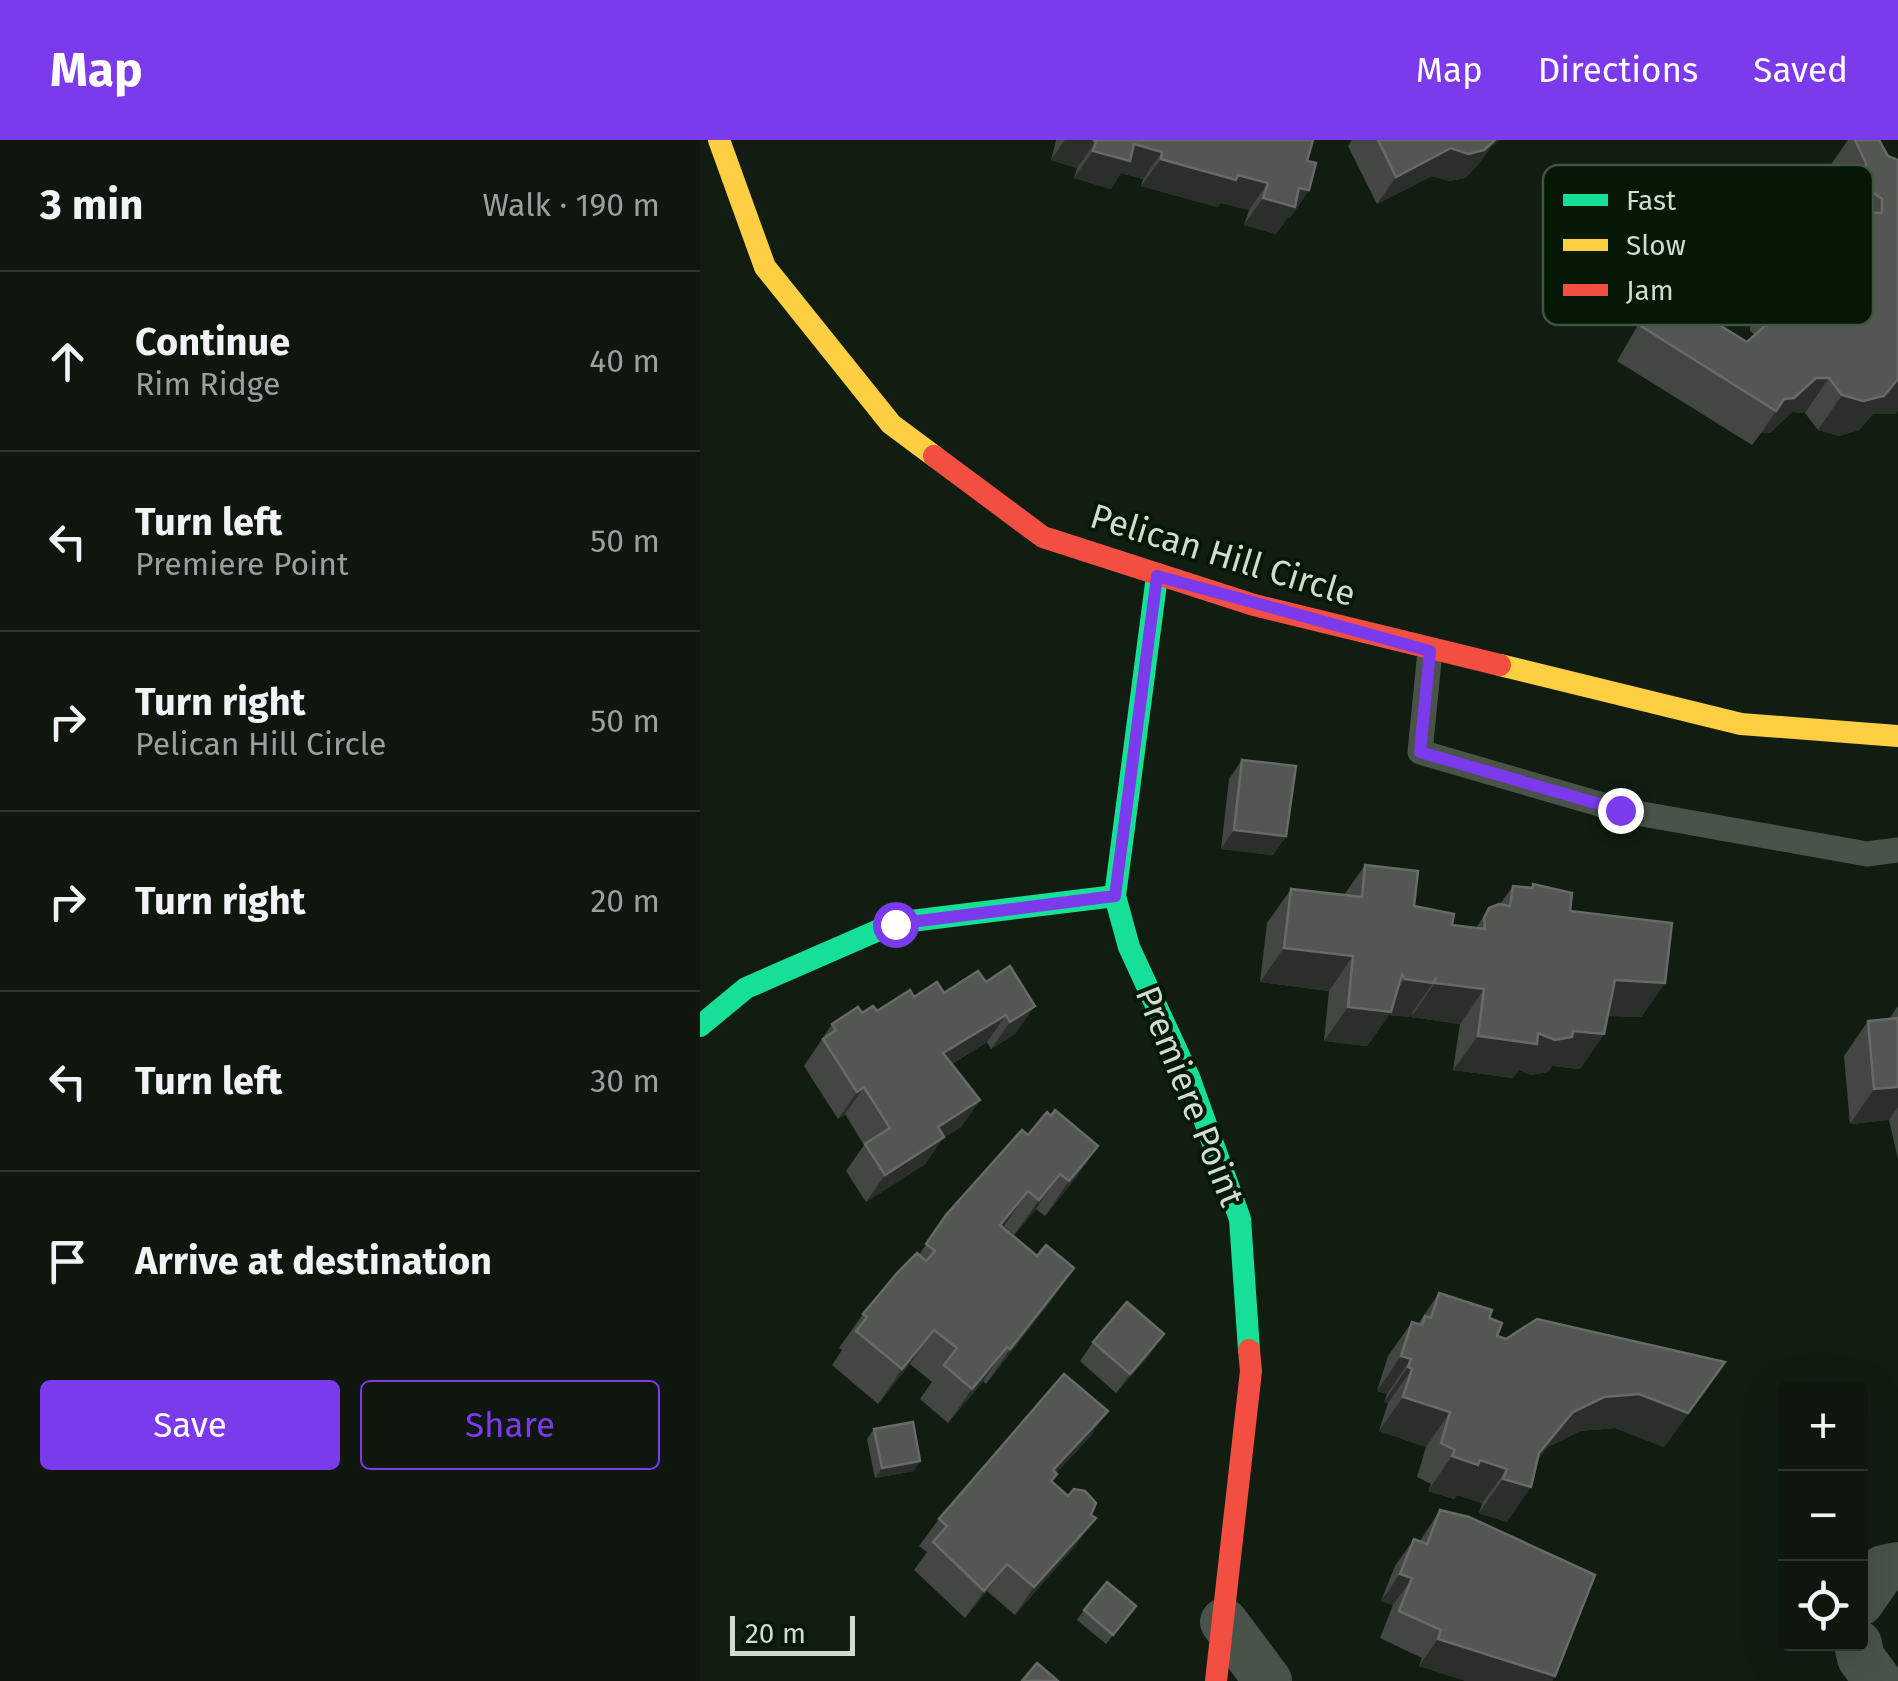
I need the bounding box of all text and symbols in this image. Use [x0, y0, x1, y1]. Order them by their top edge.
text: Map [50, 41, 143, 99]
text: Map [1416, 49, 1483, 91]
text: Directions [1538, 49, 1698, 91]
text: Saved [1753, 49, 1848, 91]
legend [1543, 165, 1873, 325]
text: 3 min [40, 180, 143, 230]
text: Fast [1626, 184, 1677, 217]
text: Walk · 190 m [483, 186, 660, 224]
text: Slow [1626, 229, 1686, 262]
text: Jam [1626, 274, 1674, 307]
text: Continue [135, 319, 290, 365]
icon: ahead [40, 334, 95, 389]
text: 40 m [589, 342, 660, 380]
text: Rim Ridge [135, 365, 280, 403]
street label: Pelican Hill Circle [1085, 495, 1361, 615]
text: Turn left [135, 499, 282, 545]
icon: left [40, 514, 95, 569]
text: 50 m [590, 522, 660, 560]
text: Premiere Point [135, 545, 349, 583]
text: Turn right [135, 679, 305, 725]
icon: right [40, 694, 95, 749]
text: 50 m [590, 702, 660, 740]
text: Pelican Hill Circle [135, 725, 386, 763]
route end [1598, 788, 1644, 834]
icon: right [40, 874, 95, 929]
text: Turn right [135, 878, 305, 924]
text: 20 m [590, 882, 660, 920]
route start [873, 902, 919, 948]
street label: Premiere Point [1127, 980, 1253, 1213]
icon: left [40, 1054, 95, 1109]
text: Turn left [135, 1058, 282, 1104]
text: 30 m [590, 1062, 660, 1100]
icon: arrive [40, 1234, 95, 1289]
text: Arrive at destination [135, 1238, 492, 1284]
button: Save [40, 1380, 340, 1470]
button: Share [360, 1380, 660, 1470]
map controls [1778, 1381, 1868, 1651]
button: + [1778, 1381, 1868, 1471]
button: − [1778, 1471, 1868, 1561]
button: locate [1778, 1561, 1868, 1651]
scale bar [730, 1611, 855, 1656]
text: 20 m [745, 1617, 806, 1650]

